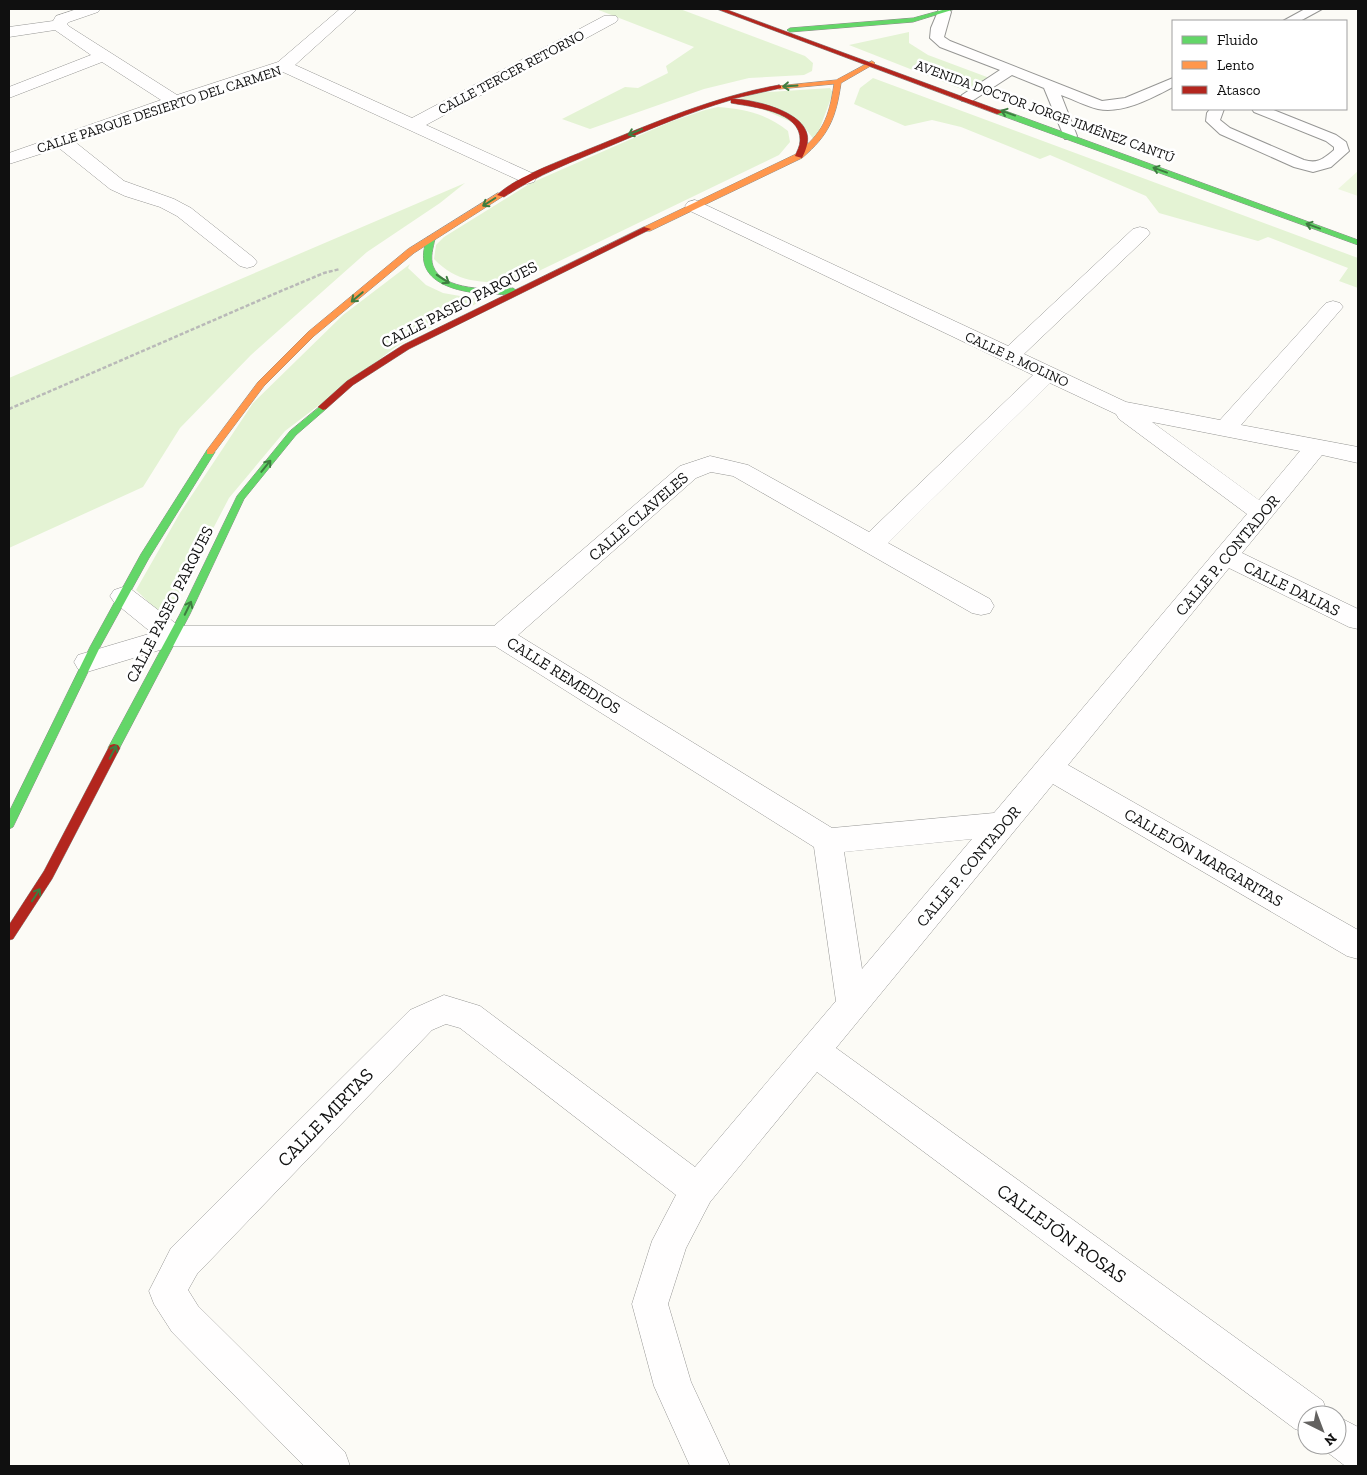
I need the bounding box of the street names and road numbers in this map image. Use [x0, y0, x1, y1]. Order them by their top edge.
street label: CALLE TERCER RETORNO [435, 27, 587, 118]
street label: AVENIDA DOCTOR JORGE JIMÉNEZ CANTÚ [913, 56, 1177, 166]
street label: CALLE PARQUE DESIERTO DEL CARMEN [35, 62, 284, 157]
street label: CALLE PASEO PARQUES [378, 257, 541, 352]
street label: CALLE P. MOLINO [962, 328, 1071, 391]
street label: CALLE CLAVELES [585, 468, 692, 565]
street label: CALLE P. CONTADOR [1171, 491, 1284, 620]
street label: CALLE PASEO PARQUES [122, 523, 217, 686]
street label: CALLE DALIAS [1240, 557, 1343, 620]
street label: CALLE REMEDIOS [503, 633, 624, 718]
street label: CALLE P. CONTADOR [912, 802, 1025, 931]
street label: CALLEJÓN MARGARITAS [1121, 804, 1286, 911]
street label: CALLE MIRTAS [272, 1063, 378, 1172]
street label: CALLEJÓN ROSAS [992, 1179, 1131, 1288]

